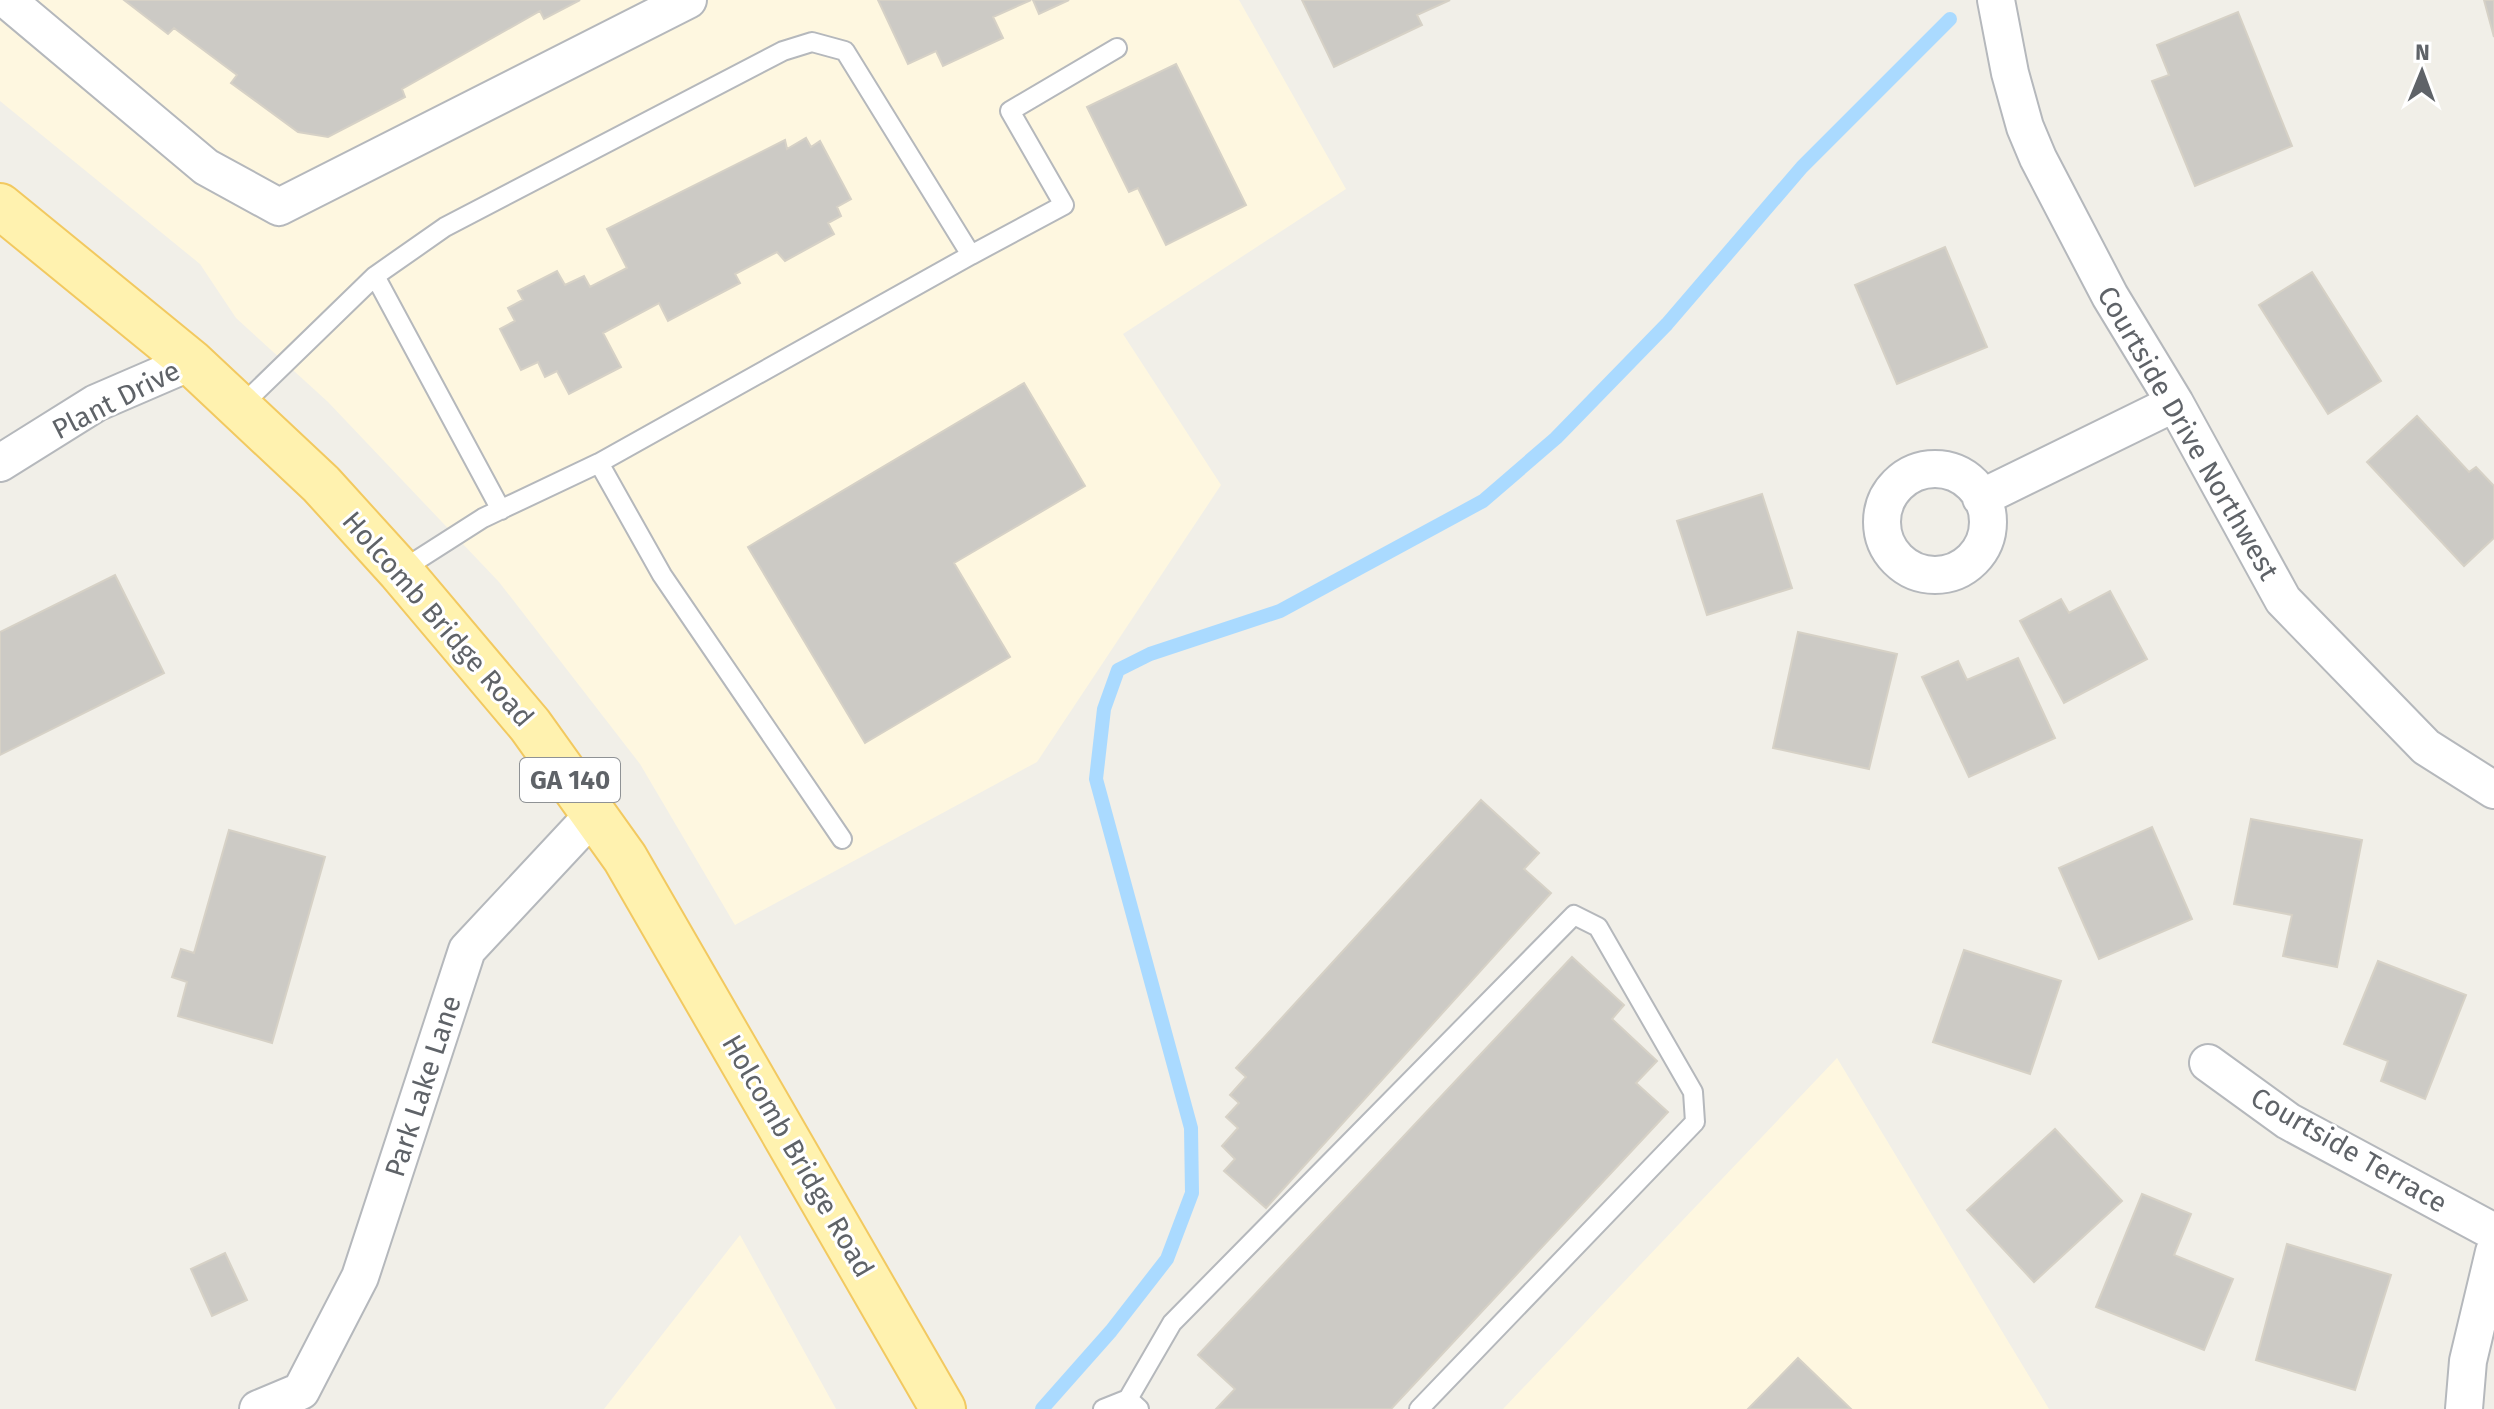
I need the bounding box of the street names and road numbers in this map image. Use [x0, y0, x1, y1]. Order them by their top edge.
street label: Courtside Drive Northwest [2090, 280, 2286, 586]
street label: Plant Drive [47, 354, 185, 446]
street label: Holcomb Bridge Road [335, 505, 541, 733]
road number: GA 140 [520, 758, 620, 802]
street label: Park Lake Lane [378, 991, 468, 1181]
street label: Holcomb Bridge Road [715, 1029, 881, 1283]
street label: Courtside Terrace [2245, 1080, 2453, 1220]

